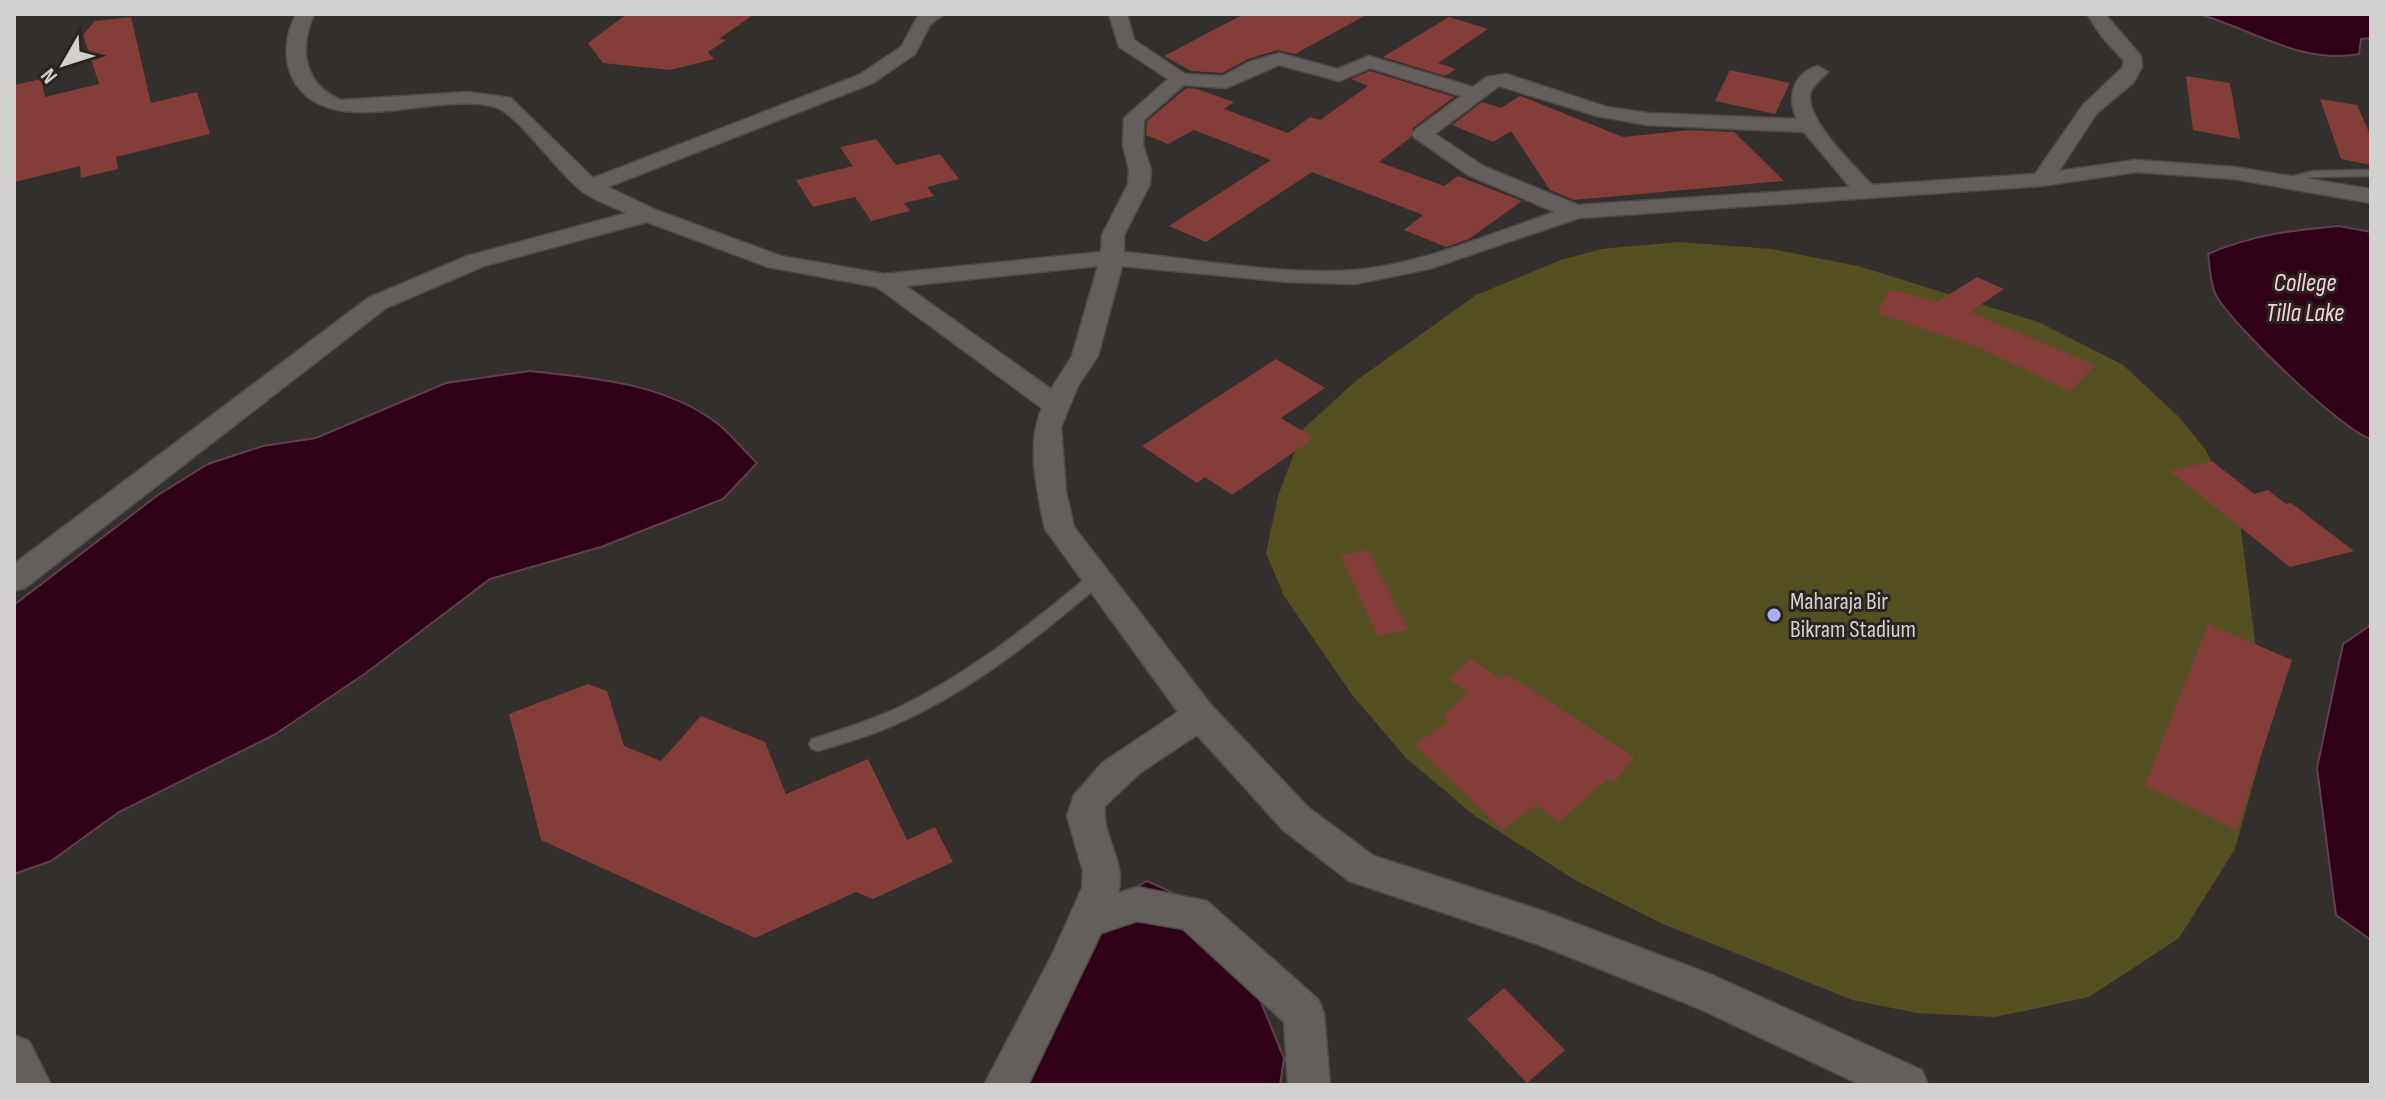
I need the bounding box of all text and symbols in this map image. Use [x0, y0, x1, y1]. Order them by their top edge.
north arrow [24, 24, 104, 104]
text: N [35, 63, 64, 89]
water label: College Tilla Lake [2266, 268, 2344, 329]
place label: Maharaja Bir Bikram Stadium [1790, 587, 1916, 644]
marker: Maharaja Bir Bikram Stadium [1765, 606, 1783, 624]

